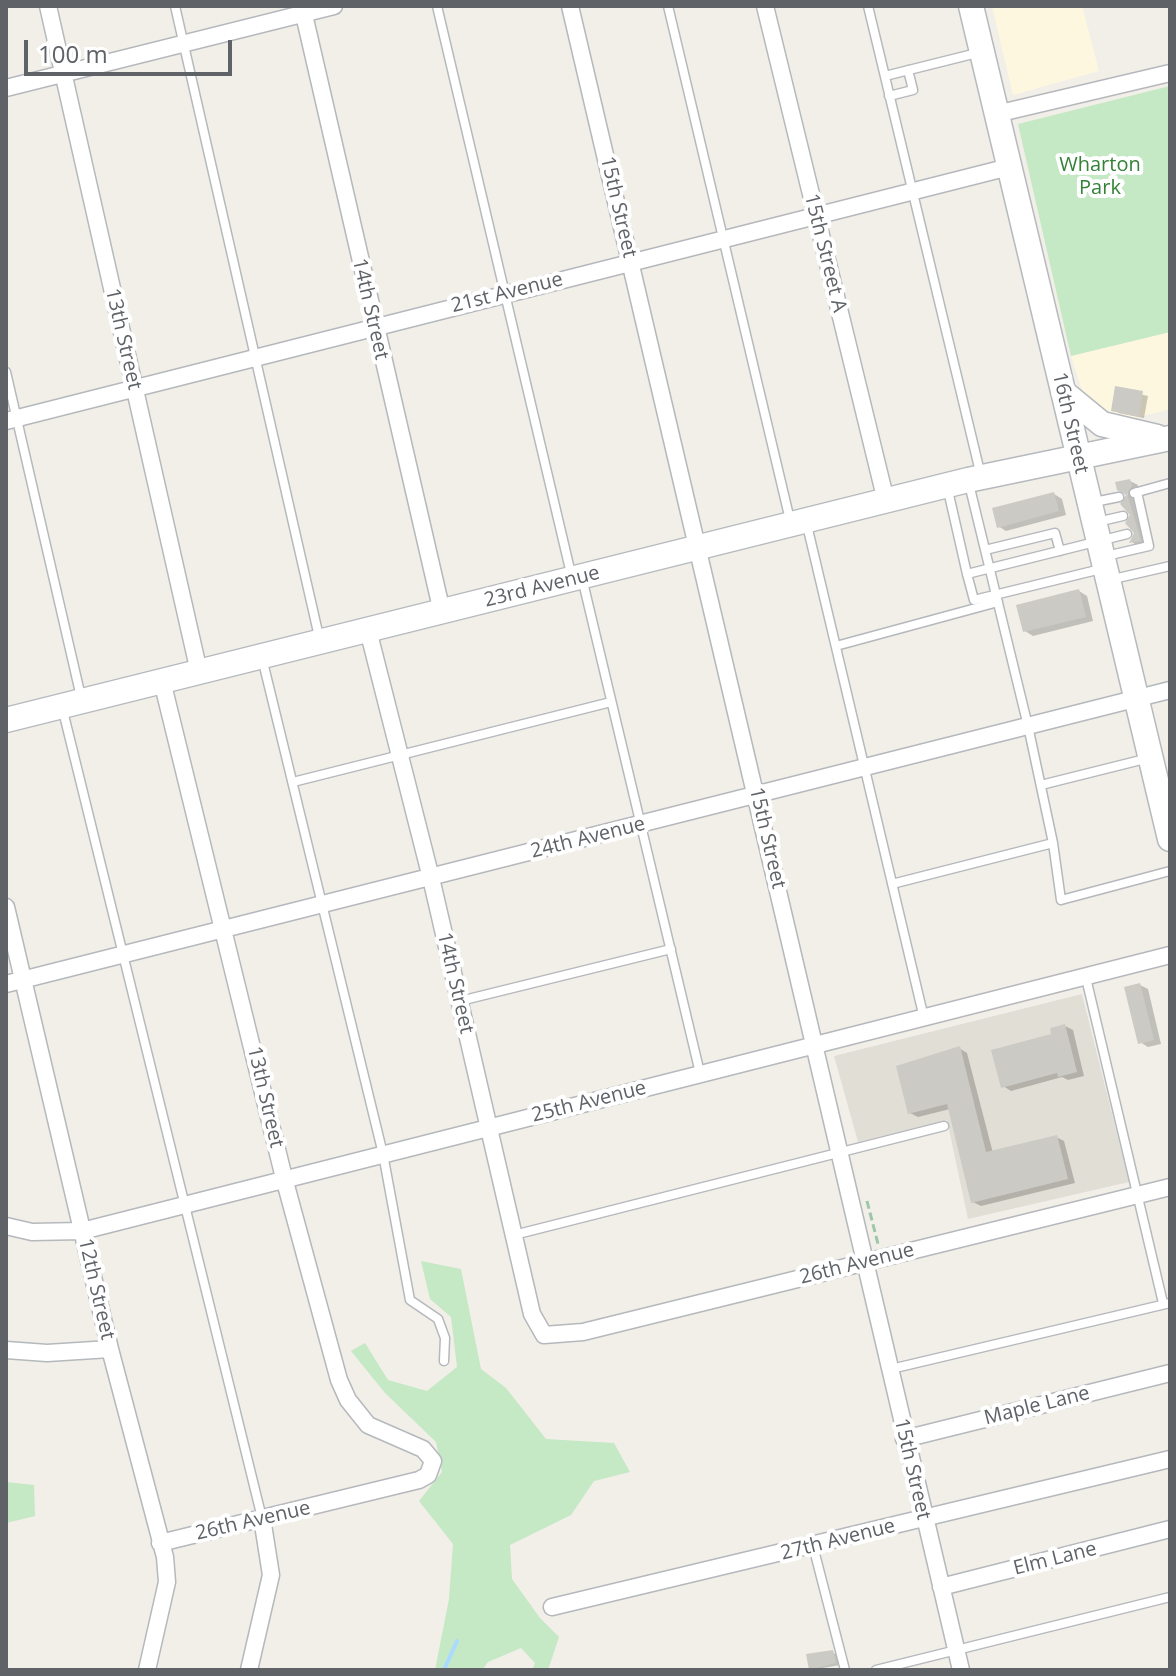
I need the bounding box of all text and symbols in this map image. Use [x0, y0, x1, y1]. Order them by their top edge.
scale bar [28, 24, 236, 74]
text: 100 m [38, 37, 108, 70]
park label: Wharton Park [1059, 153, 1141, 200]
street label: 15th Street [595, 154, 641, 260]
street label: 15th Street A [799, 191, 851, 315]
street label: 14th Street [347, 256, 393, 362]
street label: 21st Avenue [449, 268, 565, 318]
street label: 13th Street [100, 286, 146, 392]
street label: 16th Street [1047, 370, 1093, 476]
street label: 23rd Avenue [482, 561, 602, 613]
street label: 15th Street [744, 785, 790, 891]
street label: 24th Avenue [528, 812, 648, 864]
street label: 14th Street [432, 930, 478, 1036]
street label: 13th Street [242, 1044, 288, 1150]
street label: 25th Avenue [529, 1076, 649, 1128]
street label: 12th Street [73, 1236, 119, 1342]
street label: 26th Avenue [797, 1238, 917, 1290]
street label: Maple Lane [982, 1381, 1092, 1431]
street label: 15th Street [889, 1416, 935, 1522]
street label: 26th Avenue [193, 1496, 313, 1546]
street label: 27th Avenue [778, 1514, 898, 1566]
street label: Elm Lane [1011, 1537, 1099, 1581]

